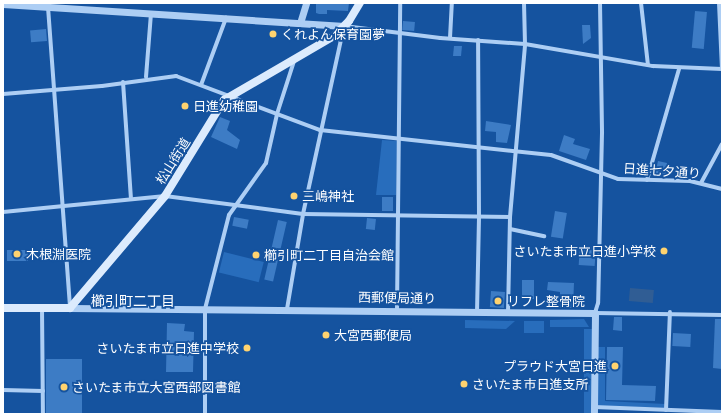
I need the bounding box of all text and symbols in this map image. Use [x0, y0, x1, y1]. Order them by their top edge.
place label: くれよん保育園夢 [281, 26, 385, 42]
marker: くれよん保育園夢 [268, 29, 278, 39]
place label: 日進幼稚園 [193, 98, 258, 114]
marker: 日進幼稚園 [180, 101, 190, 111]
street label: 松山街道 [153, 135, 193, 187]
street label: 日進七夕通り [623, 160, 701, 182]
place label: 三嶋神社 [302, 188, 354, 204]
marker: 三嶋神社 [289, 191, 299, 201]
place label: さいたま市立日進小学校 [513, 243, 656, 259]
place label: 木根淵医院 [26, 246, 91, 262]
marker: さいたま市立日進小学校 [659, 246, 669, 256]
place label: 櫛引町二丁目自治会館 [264, 247, 394, 263]
marker: 木根淵医院 [11, 248, 23, 260]
marker: 櫛引町二丁目自治会館 [251, 250, 261, 260]
street label: 西郵便局通り [358, 290, 436, 306]
district label: 櫛引町二丁目 [91, 293, 175, 309]
place label: リフレ整骨院 [507, 293, 585, 309]
marker: リフレ整骨院 [492, 295, 504, 307]
place label: 大宮西郵便局 [334, 327, 412, 343]
marker: 大宮西郵便局 [321, 330, 331, 340]
place label: さいたま市立日進中学校 [96, 340, 239, 356]
marker: さいたま市立日進中学校 [242, 343, 252, 353]
place label: プラウド大宮日進 [503, 358, 607, 374]
marker: プラウド大宮日進 [610, 361, 620, 371]
place label: さいたま市日進支所 [472, 376, 589, 392]
place label: さいたま市立大宮西部図書館 [72, 379, 241, 395]
marker: さいたま市日進支所 [459, 379, 469, 389]
marker: さいたま市立大宮西部図書館 [59, 382, 69, 392]

